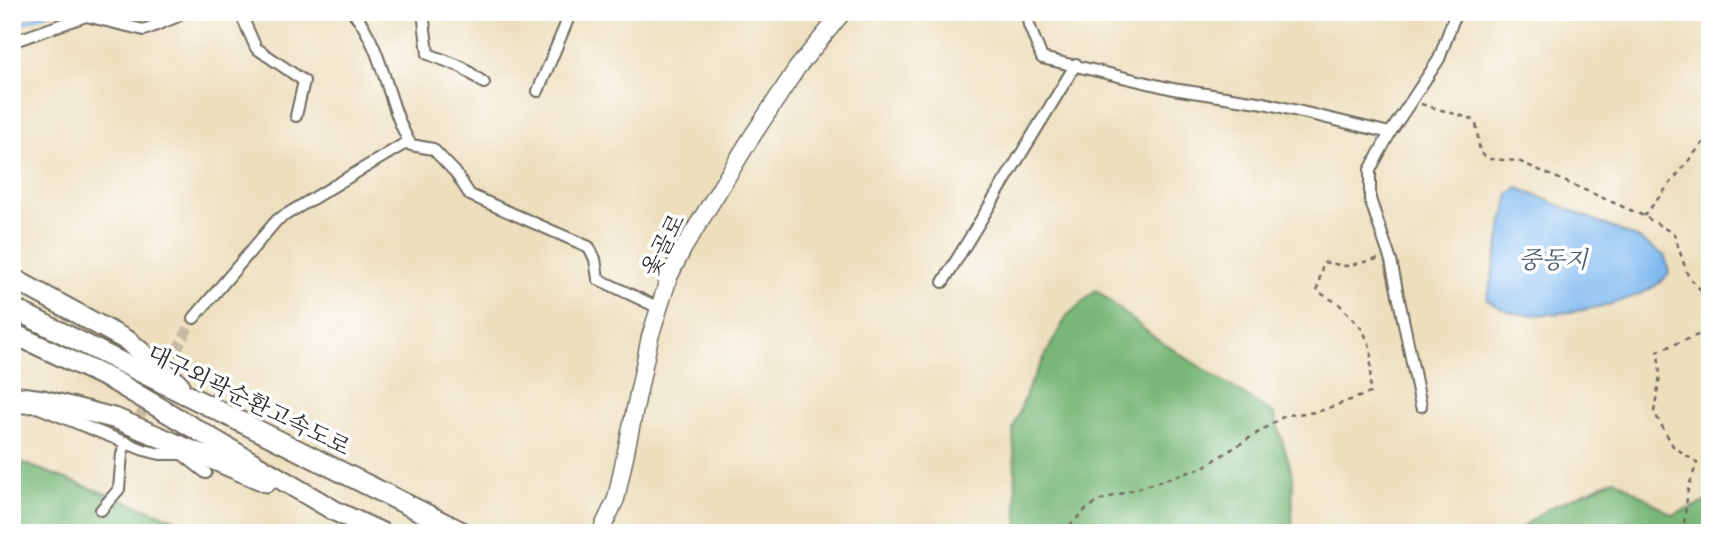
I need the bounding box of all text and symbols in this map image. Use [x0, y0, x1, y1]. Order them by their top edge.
street label: 옻골로 [635, 208, 691, 282]
water label: 중동지 [1518, 244, 1590, 275]
street label: 대구외곽순환고속도로 [143, 338, 355, 462]

